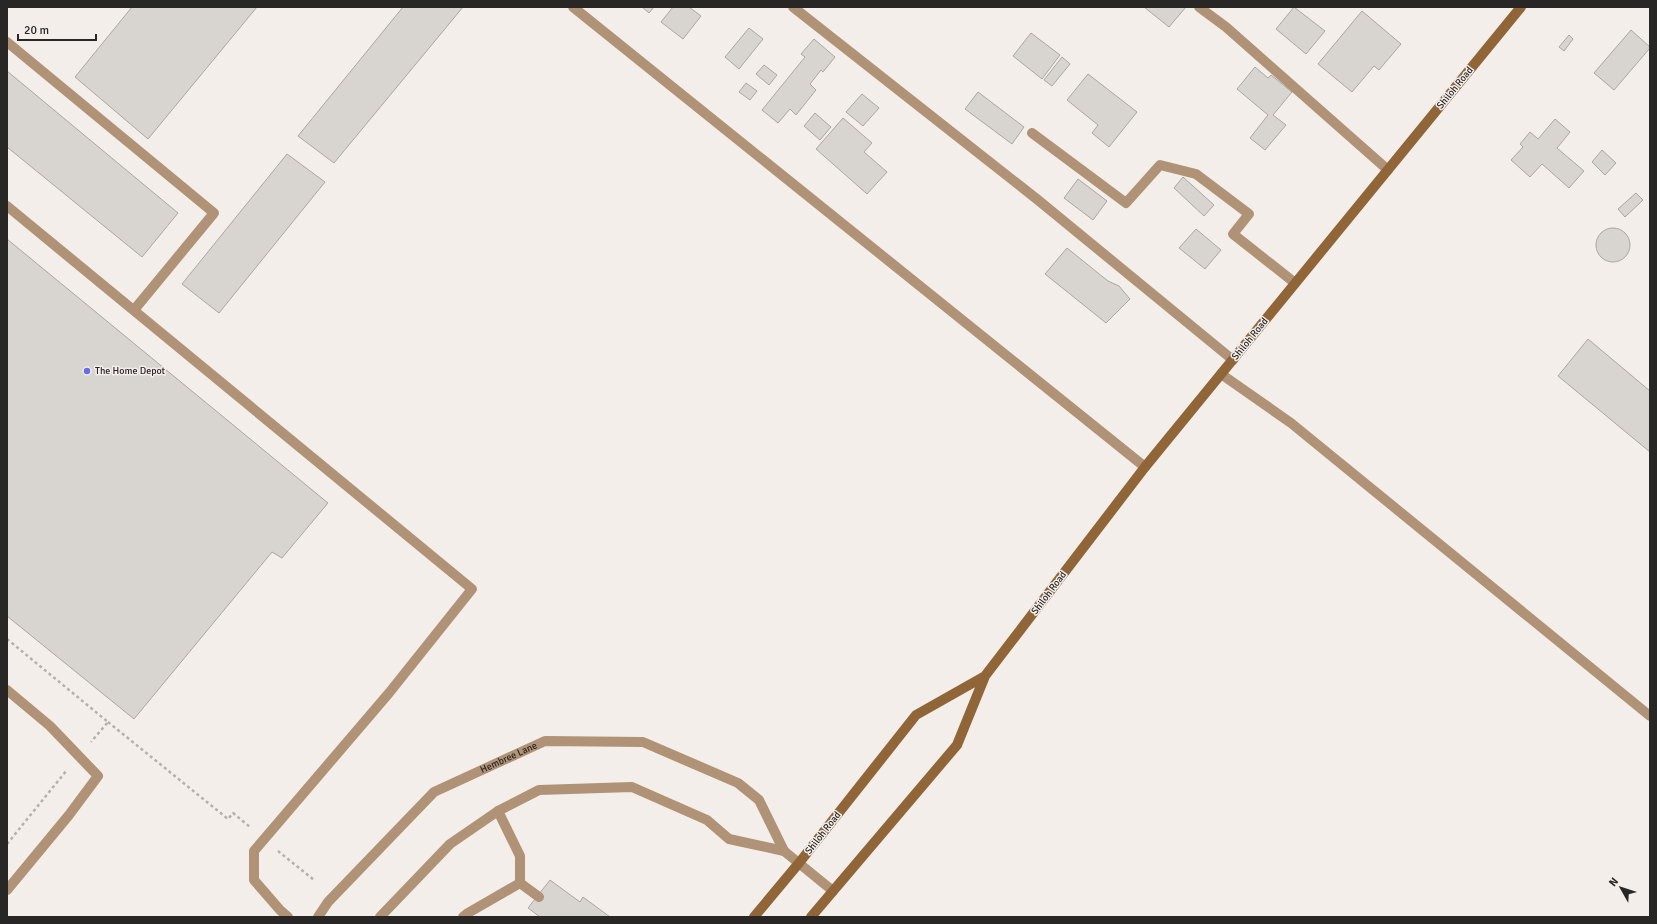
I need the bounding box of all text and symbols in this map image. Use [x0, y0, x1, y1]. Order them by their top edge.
scale bar [18, 16, 96, 42]
text: 20 m [24, 23, 49, 38]
street label: Shiloh Road [1434, 64, 1476, 112]
street label: Shiloh Road [1229, 315, 1271, 363]
place label: The Home Depot [95, 365, 166, 377]
marker: The Home Depot [82, 366, 92, 376]
street label: Shiloh Road [1029, 569, 1069, 617]
street label: Hembree Lane [478, 739, 539, 776]
street label: Shiloh Road [803, 809, 843, 857]
north arrow [1601, 868, 1641, 908]
text: N [1606, 875, 1621, 889]

